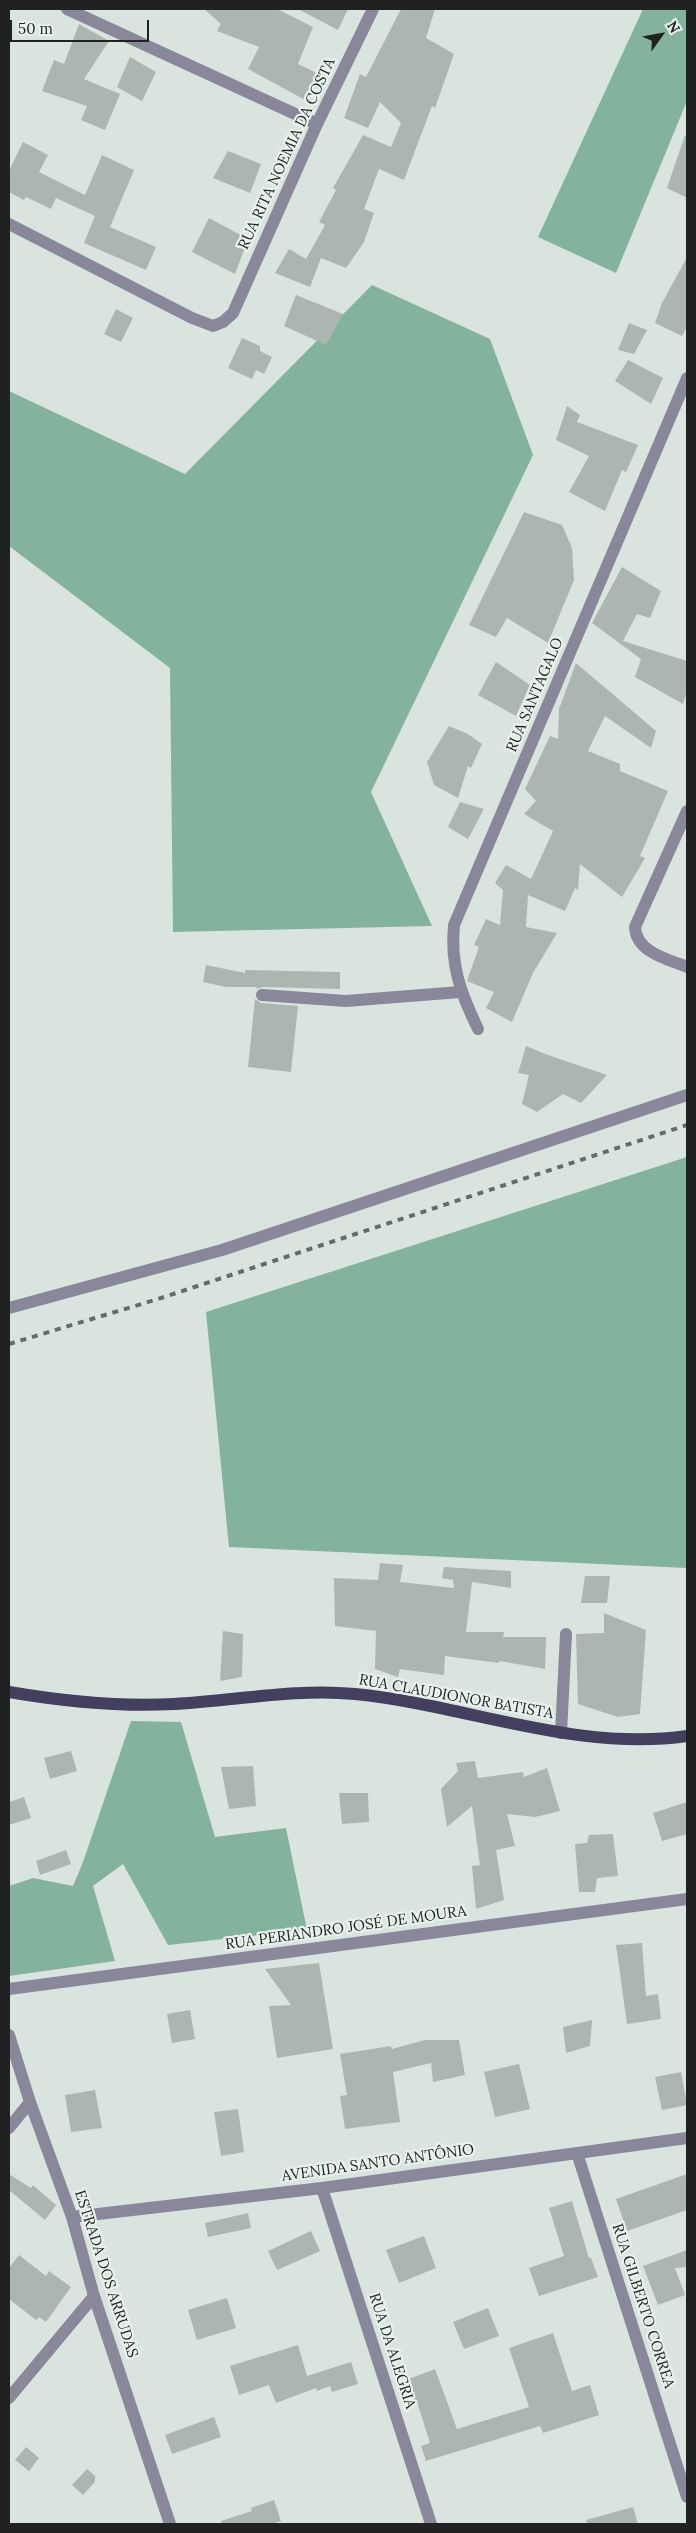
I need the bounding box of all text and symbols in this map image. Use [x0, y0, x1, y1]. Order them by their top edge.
scale bar [12, 10, 151, 42]
north arrow [636, 10, 686, 60]
text: N [663, 18, 684, 36]
text: 50 m [18, 19, 53, 38]
street label: RUA RITA NOEMIA DA COSTA [235, 55, 339, 253]
street label: RUA SANTAGALO [503, 635, 567, 755]
street label: RUA CLAUDIONOR BATISTA [357, 1671, 555, 1723]
street label: RUA PERIANDRO JOSÉ DE MOURA [224, 1902, 468, 1954]
street label: AVENIDA SANTO ANTÔNIO [281, 2141, 475, 2185]
street label: ESTRADA DOS ARRUDAS [70, 2188, 142, 2360]
street label: RUA GILBERTO CORREA [608, 2221, 678, 2391]
street label: RUA DA ALEGRIA [365, 2291, 419, 2411]

